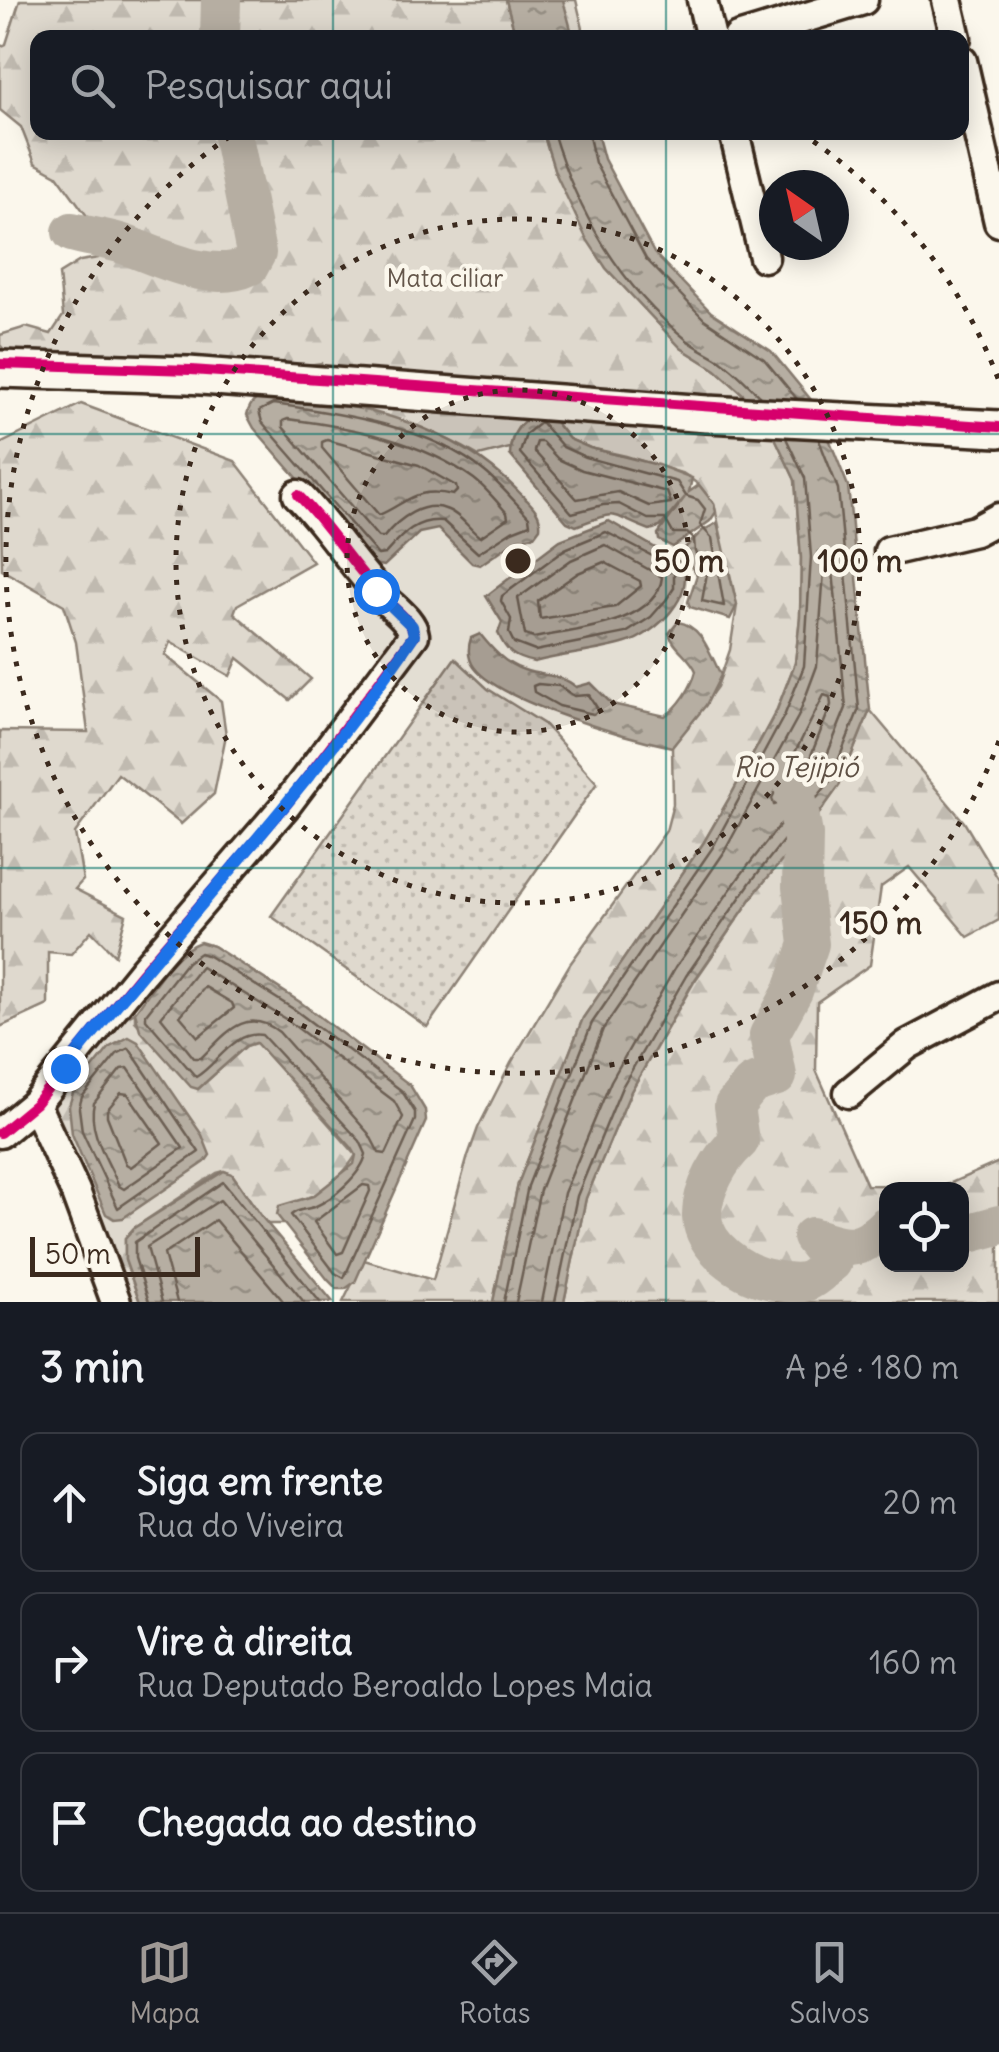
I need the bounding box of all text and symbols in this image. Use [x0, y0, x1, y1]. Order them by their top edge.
search box [30, 30, 969, 140]
icon: search [65, 58, 120, 113]
text: Pesquisar aqui [145, 62, 393, 109]
north arrow [759, 170, 849, 260]
park label: Mata ciliar [386, 262, 504, 294]
text: 50 m [654, 542, 724, 580]
text: 100 m [818, 542, 902, 580]
centre of rings [500, 543, 536, 579]
route start [354, 569, 400, 615]
water label: Rio Tejipió [734, 749, 860, 785]
text: 150 m [840, 904, 922, 942]
route end [43, 1046, 89, 1092]
map controls [879, 1182, 969, 1272]
button: locate [879, 1182, 969, 1272]
scale bar [30, 1232, 200, 1276]
text: 50 m [45, 1236, 111, 1272]
text: 3 min [40, 1341, 144, 1393]
text: A pé · 180 m [785, 1347, 959, 1388]
text: Siga em frente [137, 1458, 383, 1505]
icon: ahead [42, 1475, 97, 1530]
text: 20 m [883, 1482, 957, 1523]
text: Rua do Viveira [137, 1505, 344, 1546]
text: Vire à direita [137, 1618, 353, 1665]
icon: right [42, 1635, 97, 1690]
text: 160 m [869, 1642, 957, 1683]
text: Rua Deputado Beroaldo Lopes Maia [137, 1665, 653, 1706]
icon: arrive [42, 1795, 97, 1850]
text: Chegada ao destino [137, 1799, 477, 1846]
tab: Mapa [130, 1935, 200, 2031]
tab: Rotas [459, 1935, 530, 2031]
tab: Salvos [790, 1935, 869, 2031]

